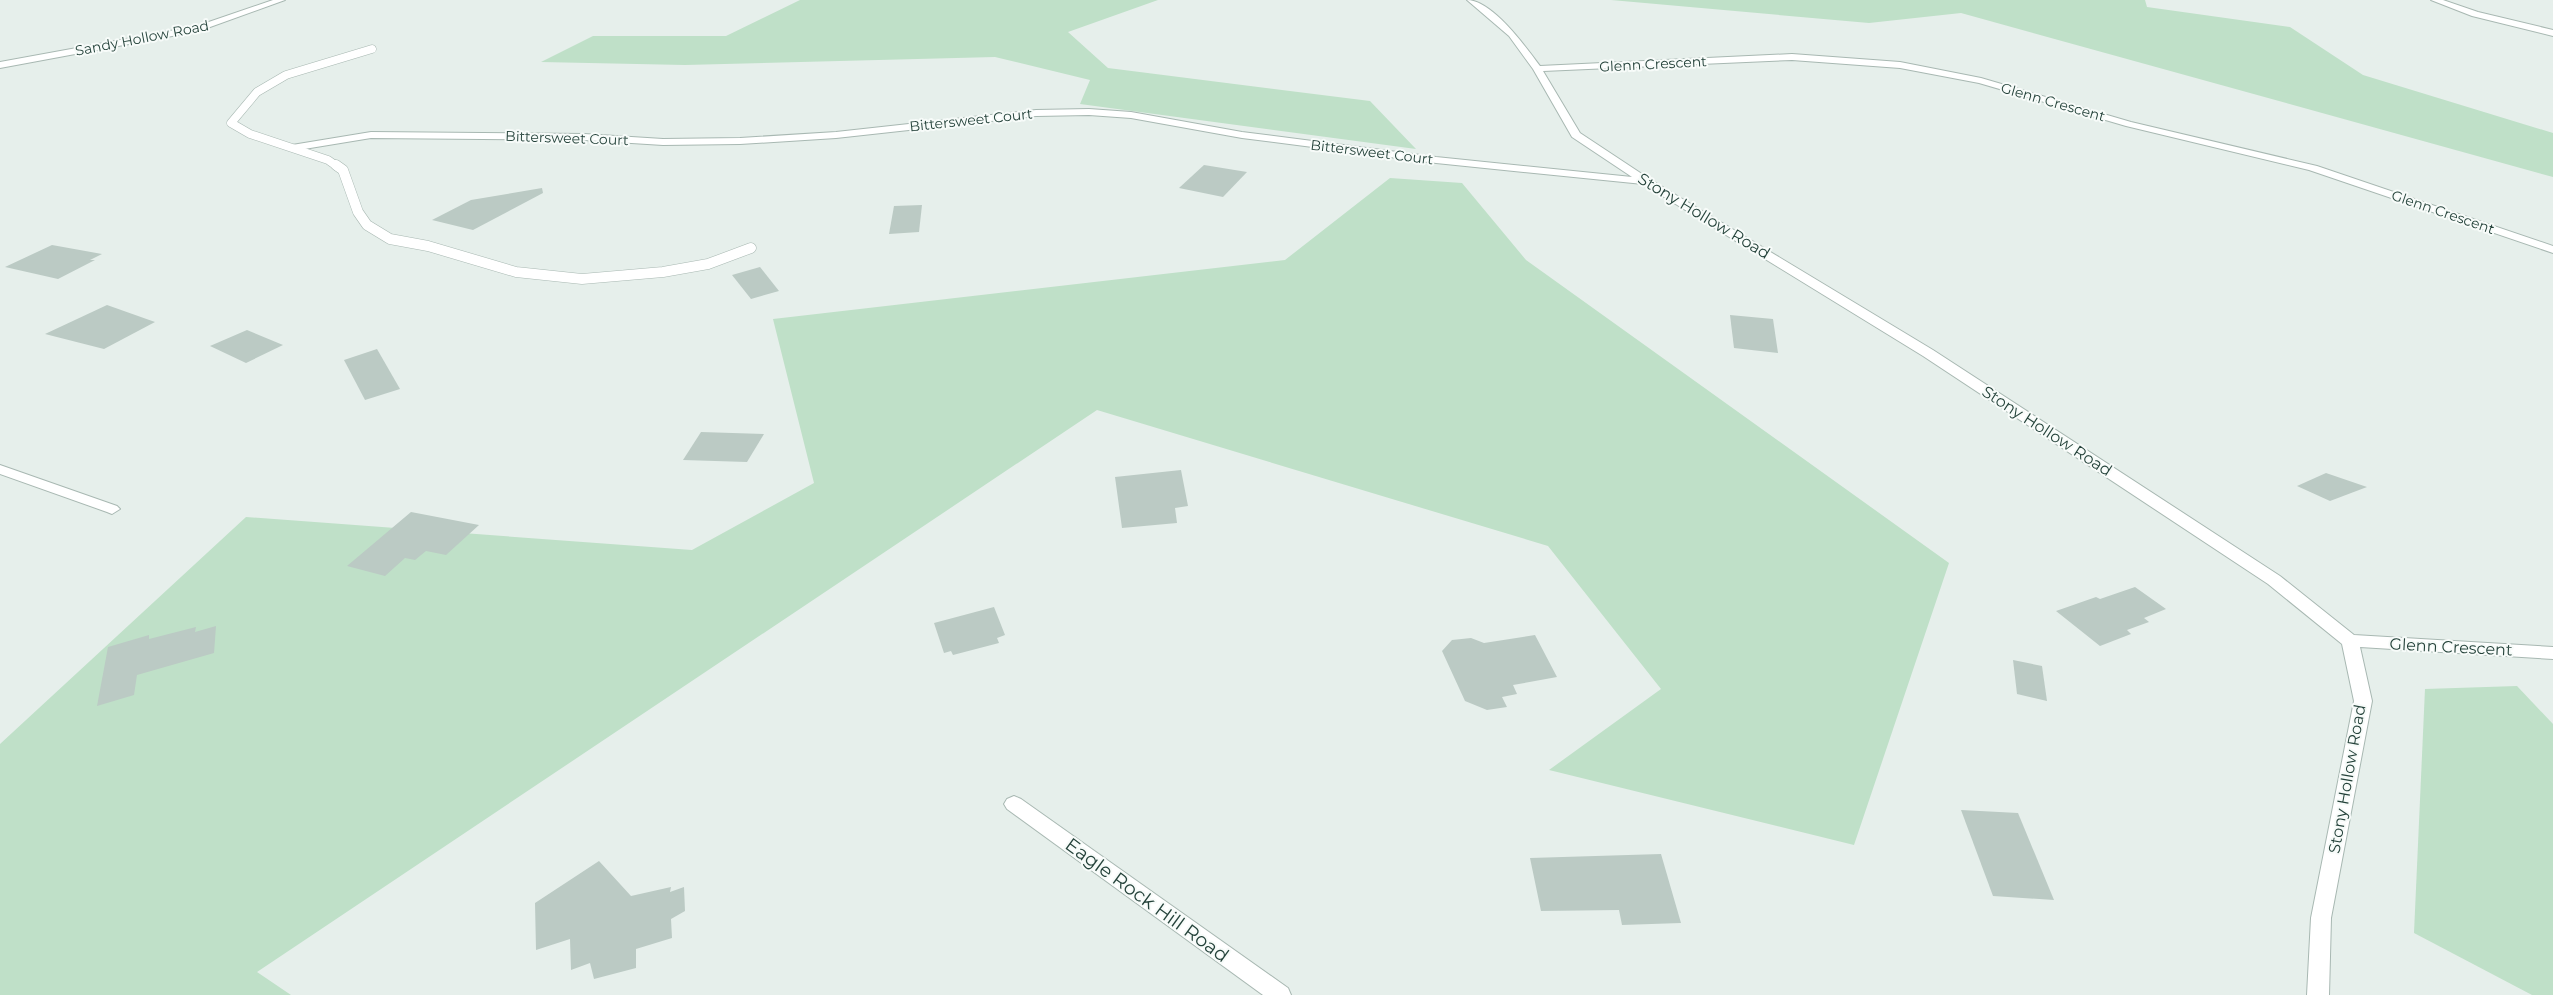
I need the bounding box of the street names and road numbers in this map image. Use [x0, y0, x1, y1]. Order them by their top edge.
street label: Sandy Hollow Road [74, 16, 210, 60]
street label: Glenn Crescent [1599, 52, 1708, 76]
street label: Glenn Crescent [1999, 79, 2108, 126]
street label: Bittersweet Court [909, 105, 1034, 135]
street label: Bittersweet Court [505, 127, 629, 149]
street label: Bittersweet Court [1310, 136, 1435, 168]
street label: Stony Hollow Road [1634, 169, 1774, 263]
street label: Glenn Crescent [2389, 186, 2497, 238]
street label: Stony Hollow Road [1979, 382, 2115, 480]
street label: Glenn Crescent [2389, 634, 2513, 660]
street label: Stony Hollow Road [2325, 703, 2369, 855]
street label: Eagle Rock Hill Road [1061, 833, 1233, 967]

